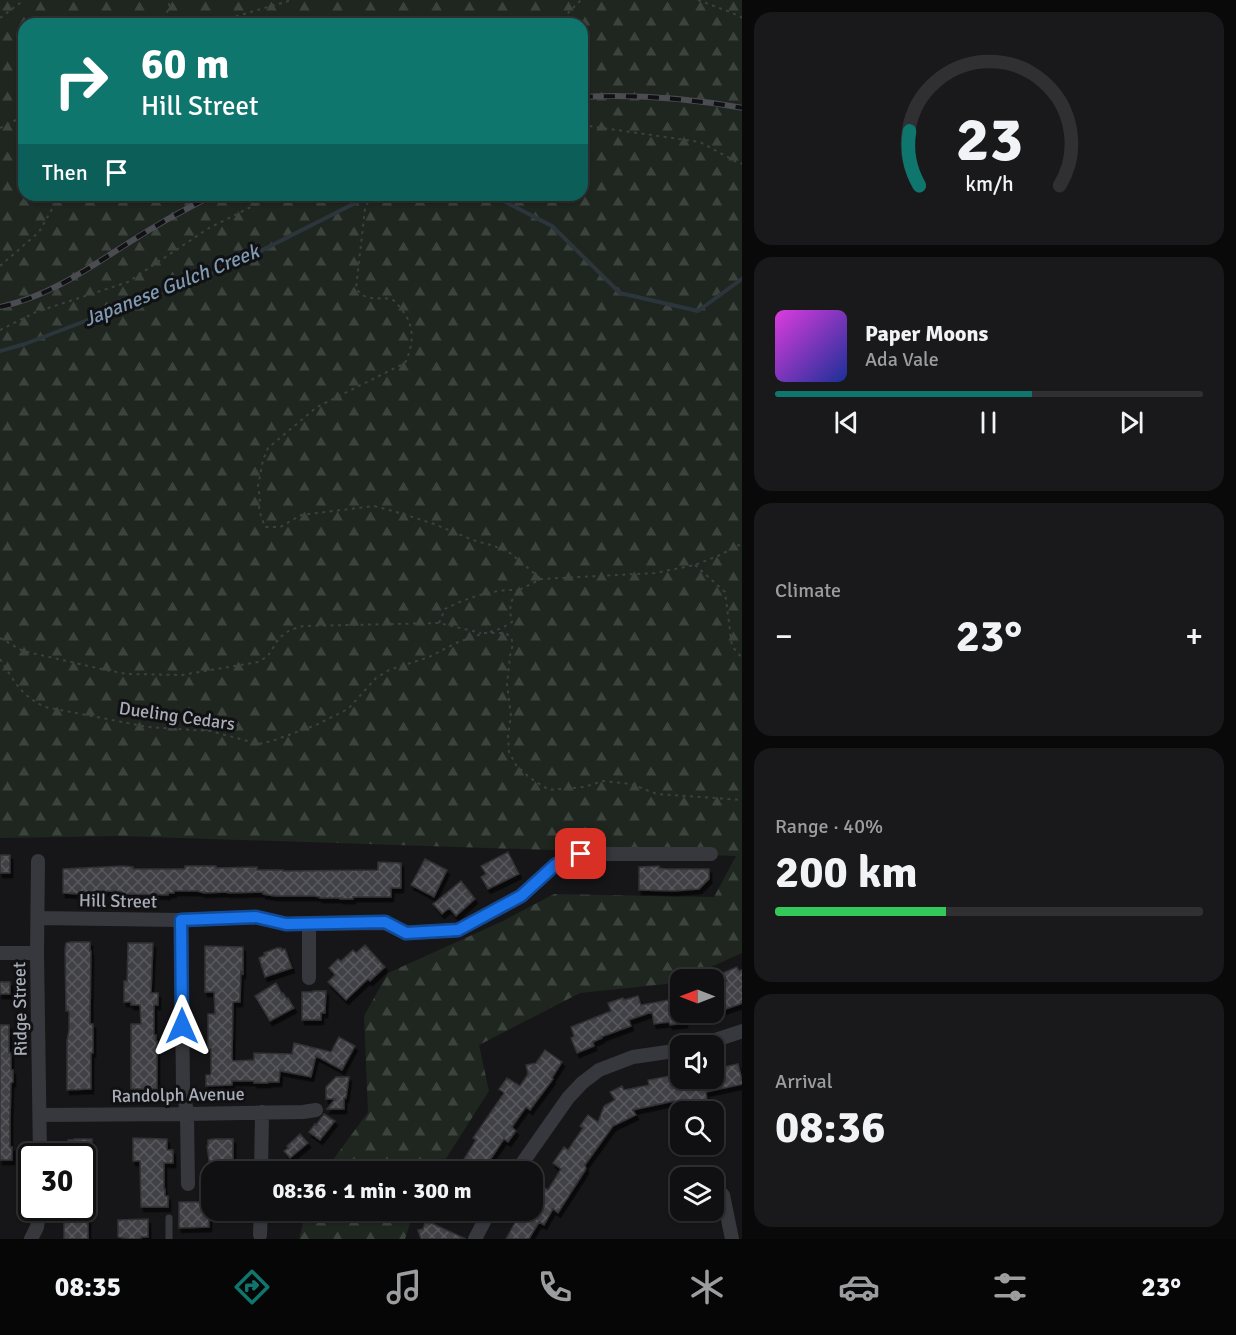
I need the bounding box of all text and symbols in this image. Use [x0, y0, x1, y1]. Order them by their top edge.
text: 60 m [141, 39, 230, 90]
icon: right [42, 42, 120, 120]
text: Hill Street [141, 90, 258, 123]
text: 23 [955, 101, 1023, 178]
icon: arrive [100, 156, 133, 189]
text: Then [42, 159, 88, 186]
text: km/h [965, 171, 1013, 197]
water label: Japanese Gulch Creek [80, 238, 264, 332]
text: Paper Moons [865, 320, 988, 347]
text: Ada Vale [865, 347, 939, 372]
icon: previous [830, 406, 863, 439]
icon: pause [972, 406, 1005, 439]
icon: next [1115, 406, 1148, 439]
text: Climate [775, 578, 841, 603]
text: 23° [956, 609, 1022, 664]
text: − [775, 616, 793, 657]
text: + [1185, 616, 1203, 657]
street label: Dueling Cedars [118, 697, 236, 735]
text: Range · 40% [775, 814, 883, 839]
pin [555, 828, 606, 879]
icon: arrive [564, 837, 597, 870]
text: 200 km [775, 845, 918, 900]
street label: Hill Street [79, 889, 157, 913]
street label: Ridge Street [8, 962, 32, 1056]
north arrow [670, 969, 724, 1023]
map controls [670, 969, 724, 1221]
position arrow [150, 994, 214, 1058]
button: sound [670, 1035, 724, 1089]
text: Arrival [775, 1069, 833, 1094]
street label: Randolph Avenue [111, 1083, 245, 1107]
text: 08:36 [775, 1100, 885, 1155]
button: search [670, 1101, 724, 1155]
speed limit sign: 30 [18, 1143, 96, 1221]
button: layers [670, 1167, 724, 1221]
text: 08:36 · 1 min · 300 m [272, 1177, 472, 1204]
icon: directions [231, 1266, 273, 1308]
icon: music [383, 1266, 425, 1308]
icon: phone [534, 1266, 576, 1308]
icon: climate [686, 1266, 728, 1308]
icon: car [838, 1266, 880, 1308]
icon: filters [989, 1266, 1031, 1308]
text: 08:35 [55, 1271, 121, 1304]
text: 23° [1141, 1271, 1181, 1304]

